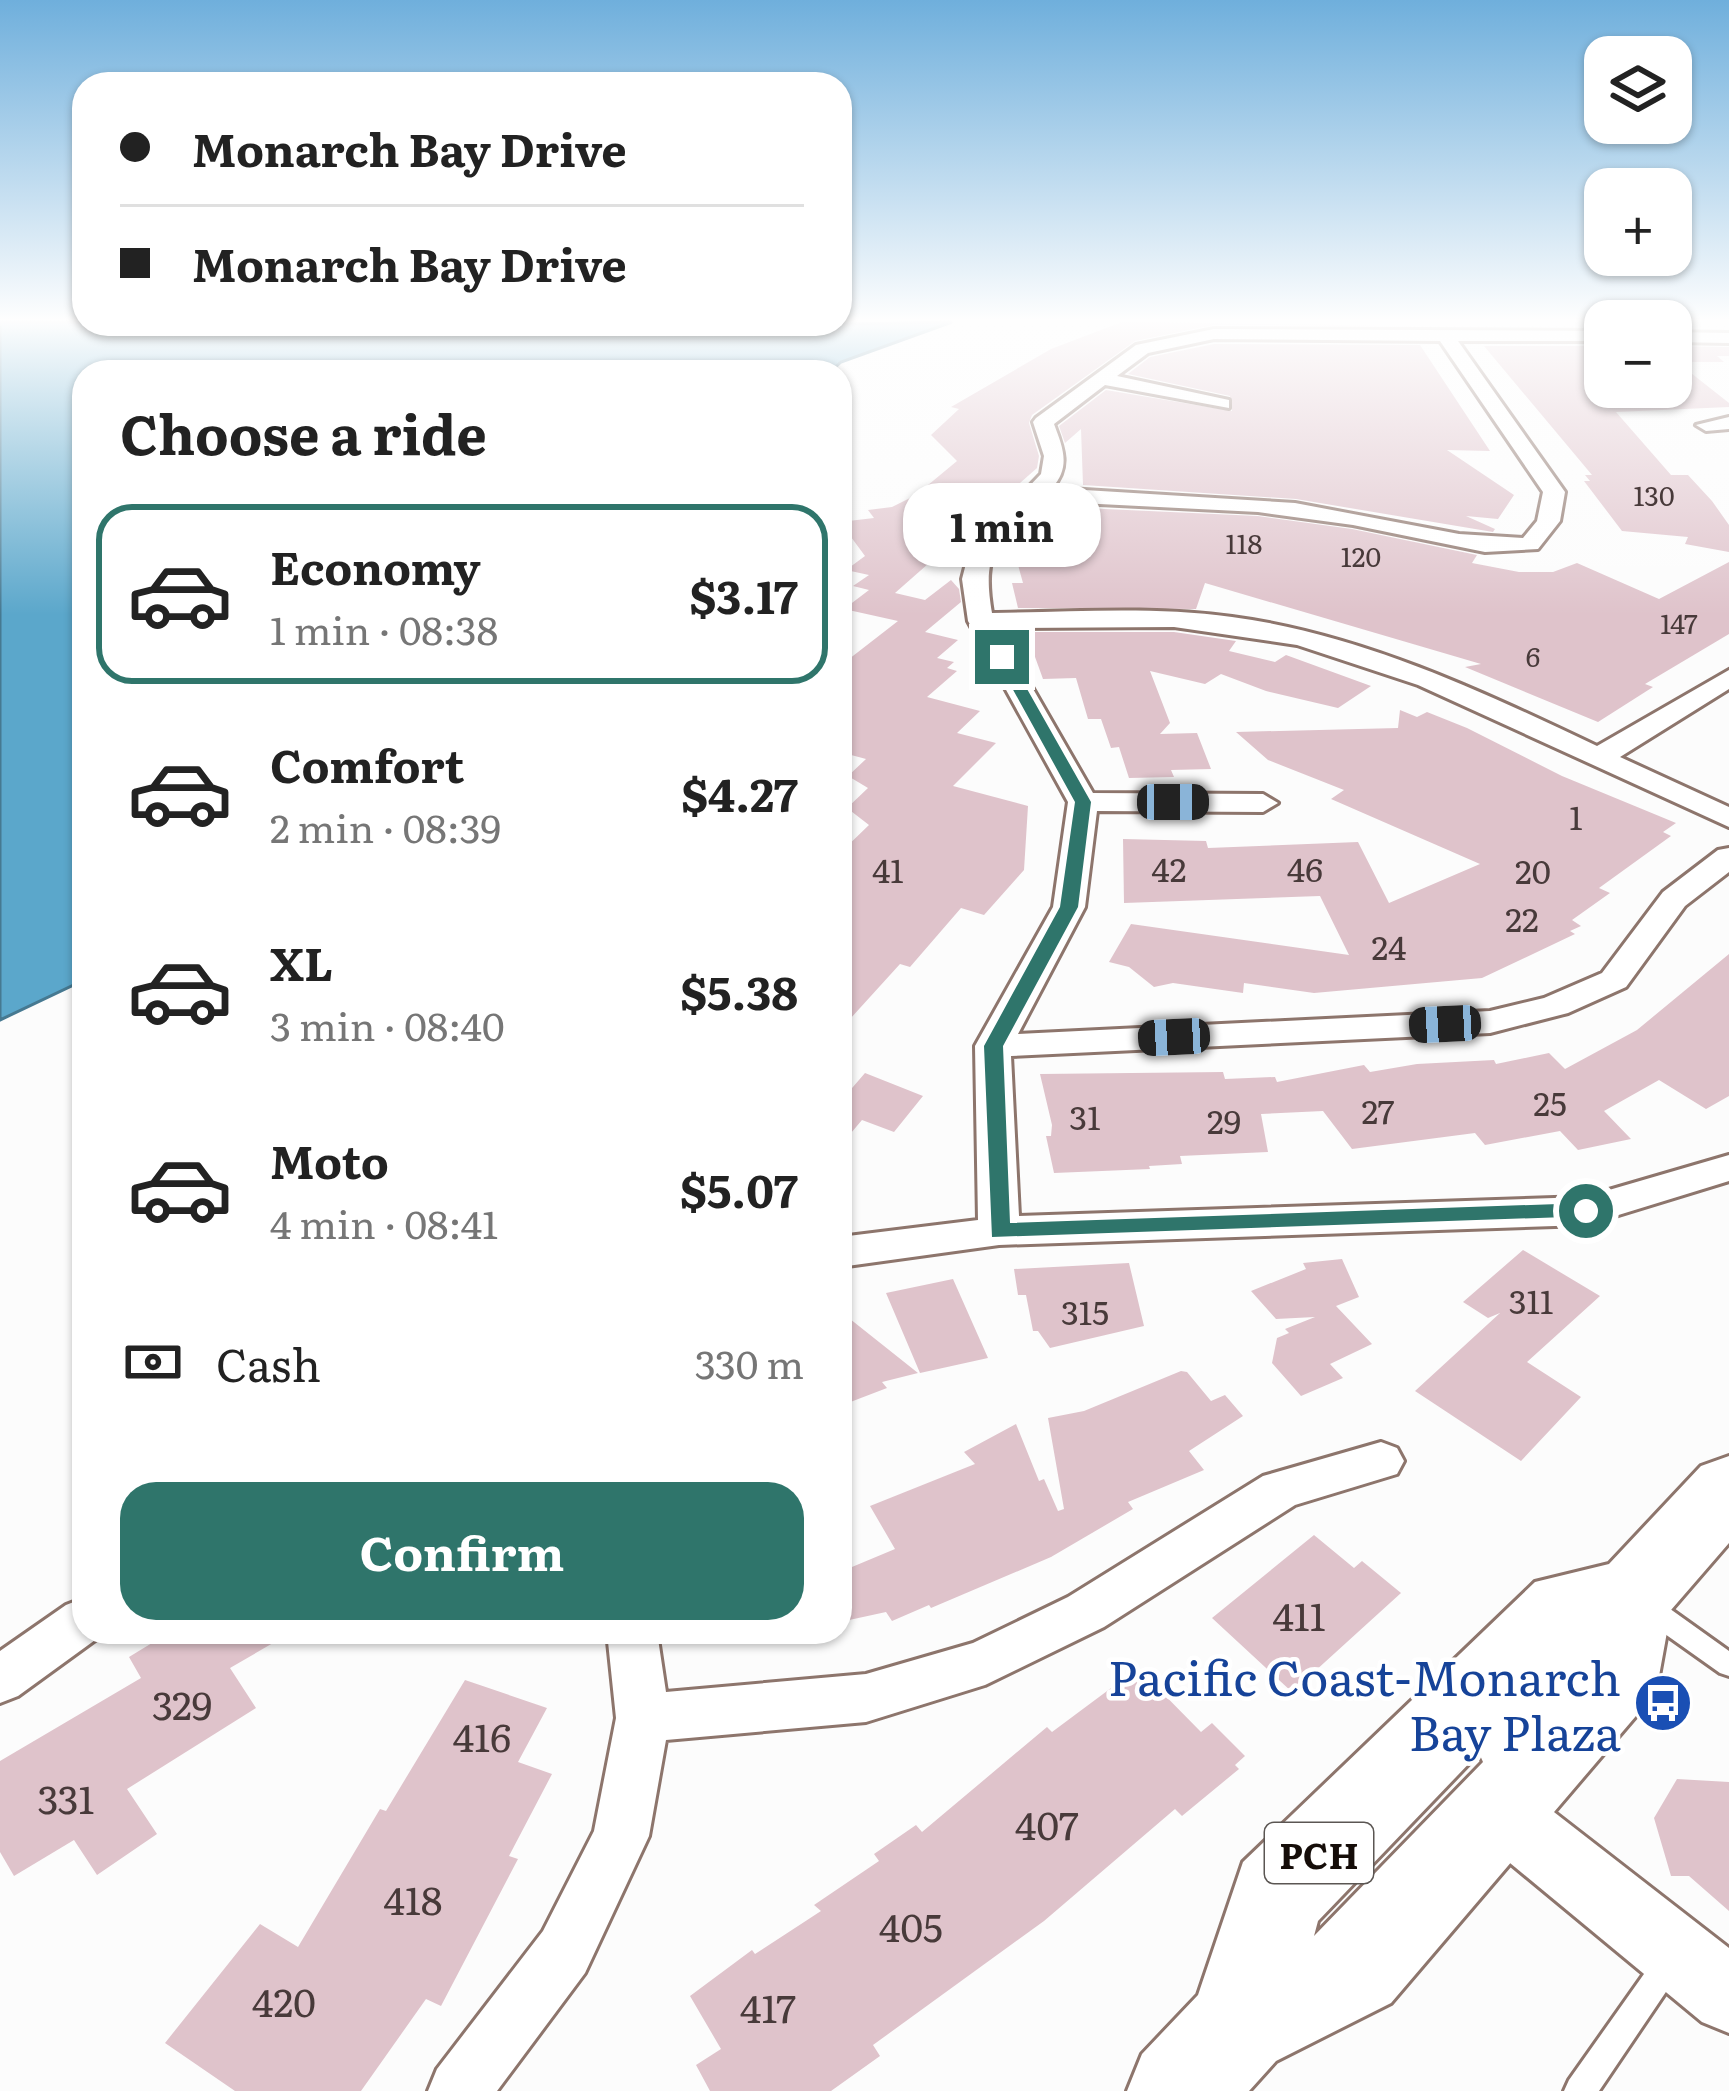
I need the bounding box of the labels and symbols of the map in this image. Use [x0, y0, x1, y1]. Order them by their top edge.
house number: 130 [1633, 474, 1675, 514]
callout: 1 min [903, 483, 1101, 567]
house number: 118 [1226, 522, 1262, 562]
house number: 120 [1341, 535, 1381, 575]
house number: 147 [1660, 602, 1698, 642]
route end [975, 630, 1029, 684]
house number: 6 [1526, 635, 1540, 675]
car [1137, 784, 1209, 820]
house number: 1 [1569, 791, 1583, 840]
house number: 42 [1152, 843, 1186, 892]
house number: 46 [1287, 843, 1323, 892]
house number: 41 [872, 844, 904, 893]
house number: 20 [1515, 845, 1551, 894]
house number: 22 [1505, 893, 1539, 942]
house number: 24 [1372, 921, 1406, 970]
car [1408, 1004, 1482, 1044]
car [1137, 1017, 1211, 1057]
house number: 25 [1533, 1077, 1567, 1126]
house number: 27 [1361, 1085, 1395, 1134]
house number: 31 [1069, 1091, 1101, 1140]
house number: 29 [1207, 1095, 1241, 1144]
route start [1559, 1184, 1613, 1238]
house number: 311 [1509, 1275, 1553, 1324]
house number: 315 [1061, 1286, 1109, 1335]
house number: 411 [1272, 1585, 1326, 1643]
place label: Pacific Coast-Monarch Bay Plaza [1108, 1640, 1621, 1766]
bus stop icon: Pacific Coast-Monarch Bay Plaza [1632, 1672, 1694, 1734]
house number: 329 [152, 1674, 212, 1732]
house number: 416 [453, 1706, 511, 1764]
house number: 331 [38, 1768, 94, 1826]
house number: 407 [1015, 1794, 1079, 1852]
road number: PCH [1265, 1823, 1373, 1883]
house number: 418 [384, 1869, 442, 1927]
house number: 405 [879, 1896, 943, 1954]
house number: 420 [252, 1971, 316, 2029]
house number: 417 [740, 1977, 796, 2035]

